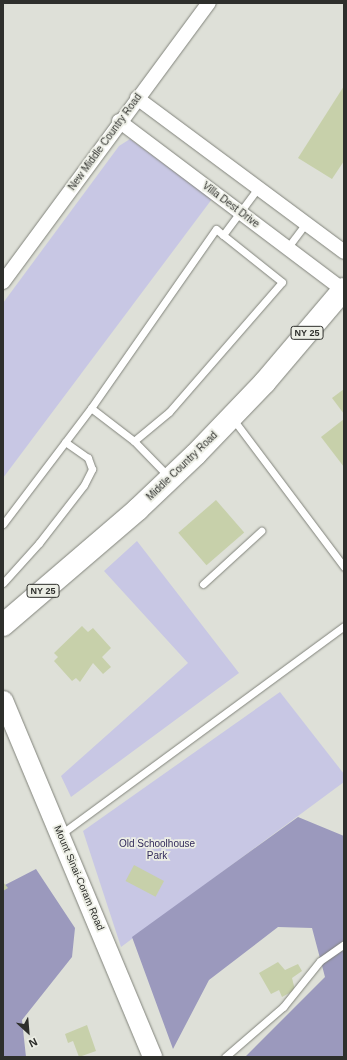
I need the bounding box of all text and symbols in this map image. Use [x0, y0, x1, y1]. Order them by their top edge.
street label: New Middle Country Road [66, 91, 144, 193]
street label: Villa Dest Drive [200, 180, 262, 230]
road number: NY 25 [290, 326, 324, 340]
street label: Middle Country Road [144, 429, 220, 503]
road number: NY 25 [26, 584, 60, 598]
street label: Mount Sinai-Coram Road [51, 824, 107, 932]
park label: Old Schoolhouse Park [119, 837, 195, 860]
north arrow [8, 1012, 48, 1052]
text: N [27, 1036, 39, 1050]

